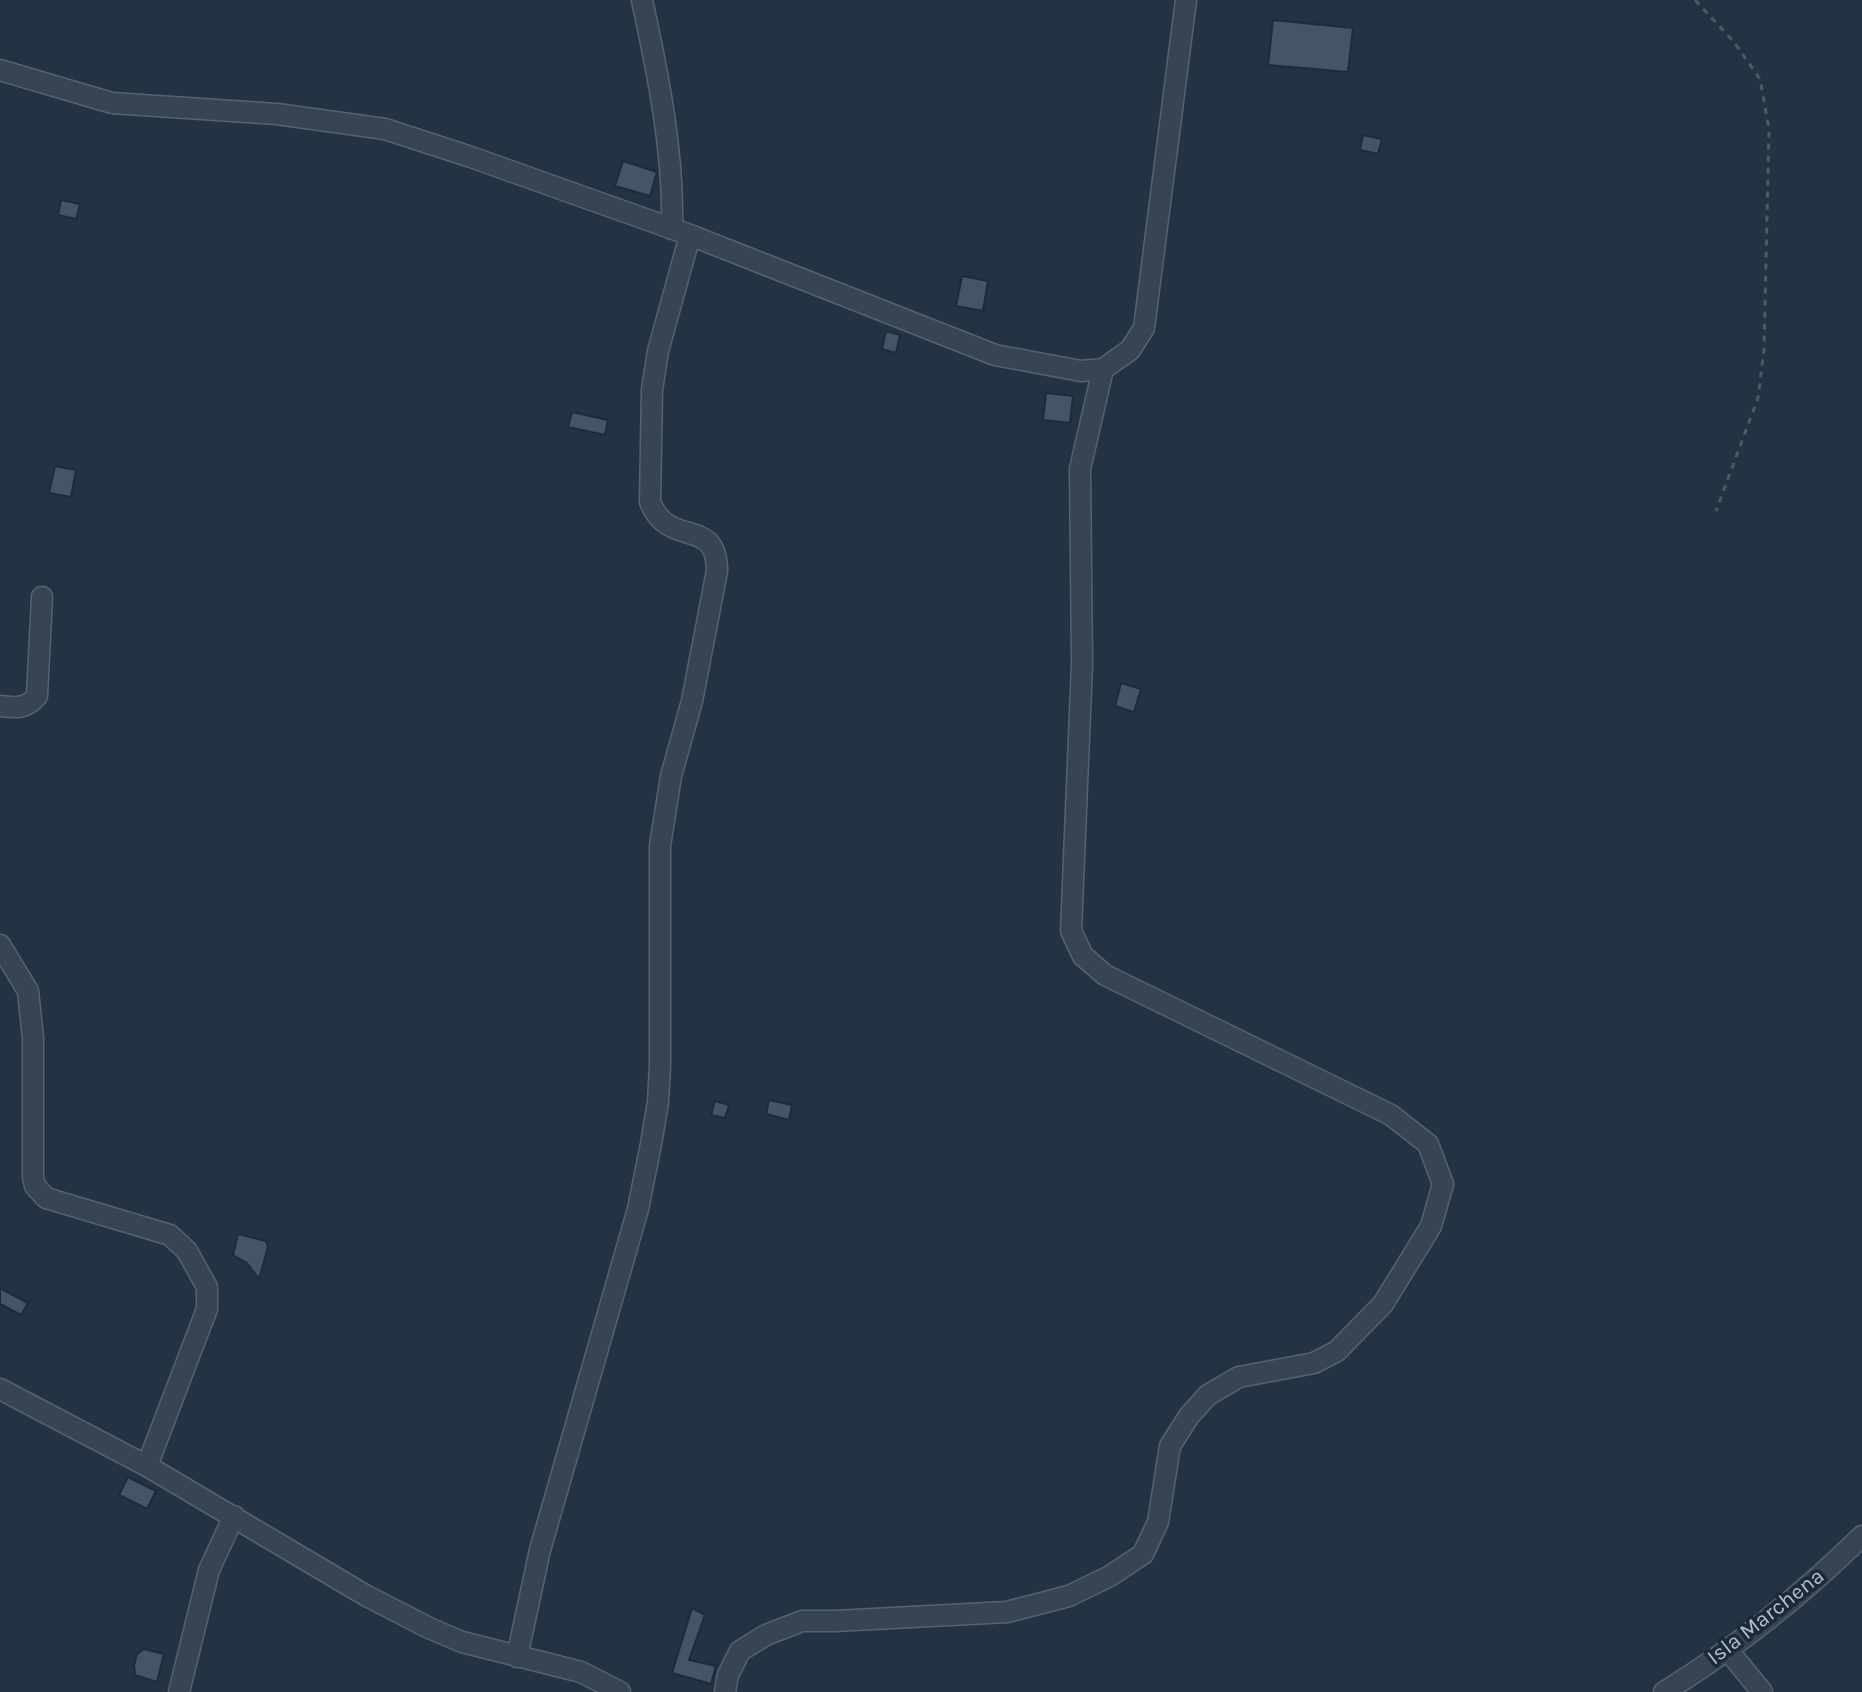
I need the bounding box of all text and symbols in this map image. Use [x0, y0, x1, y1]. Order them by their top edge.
street label: Isla Marchena [1702, 1563, 1830, 1671]

